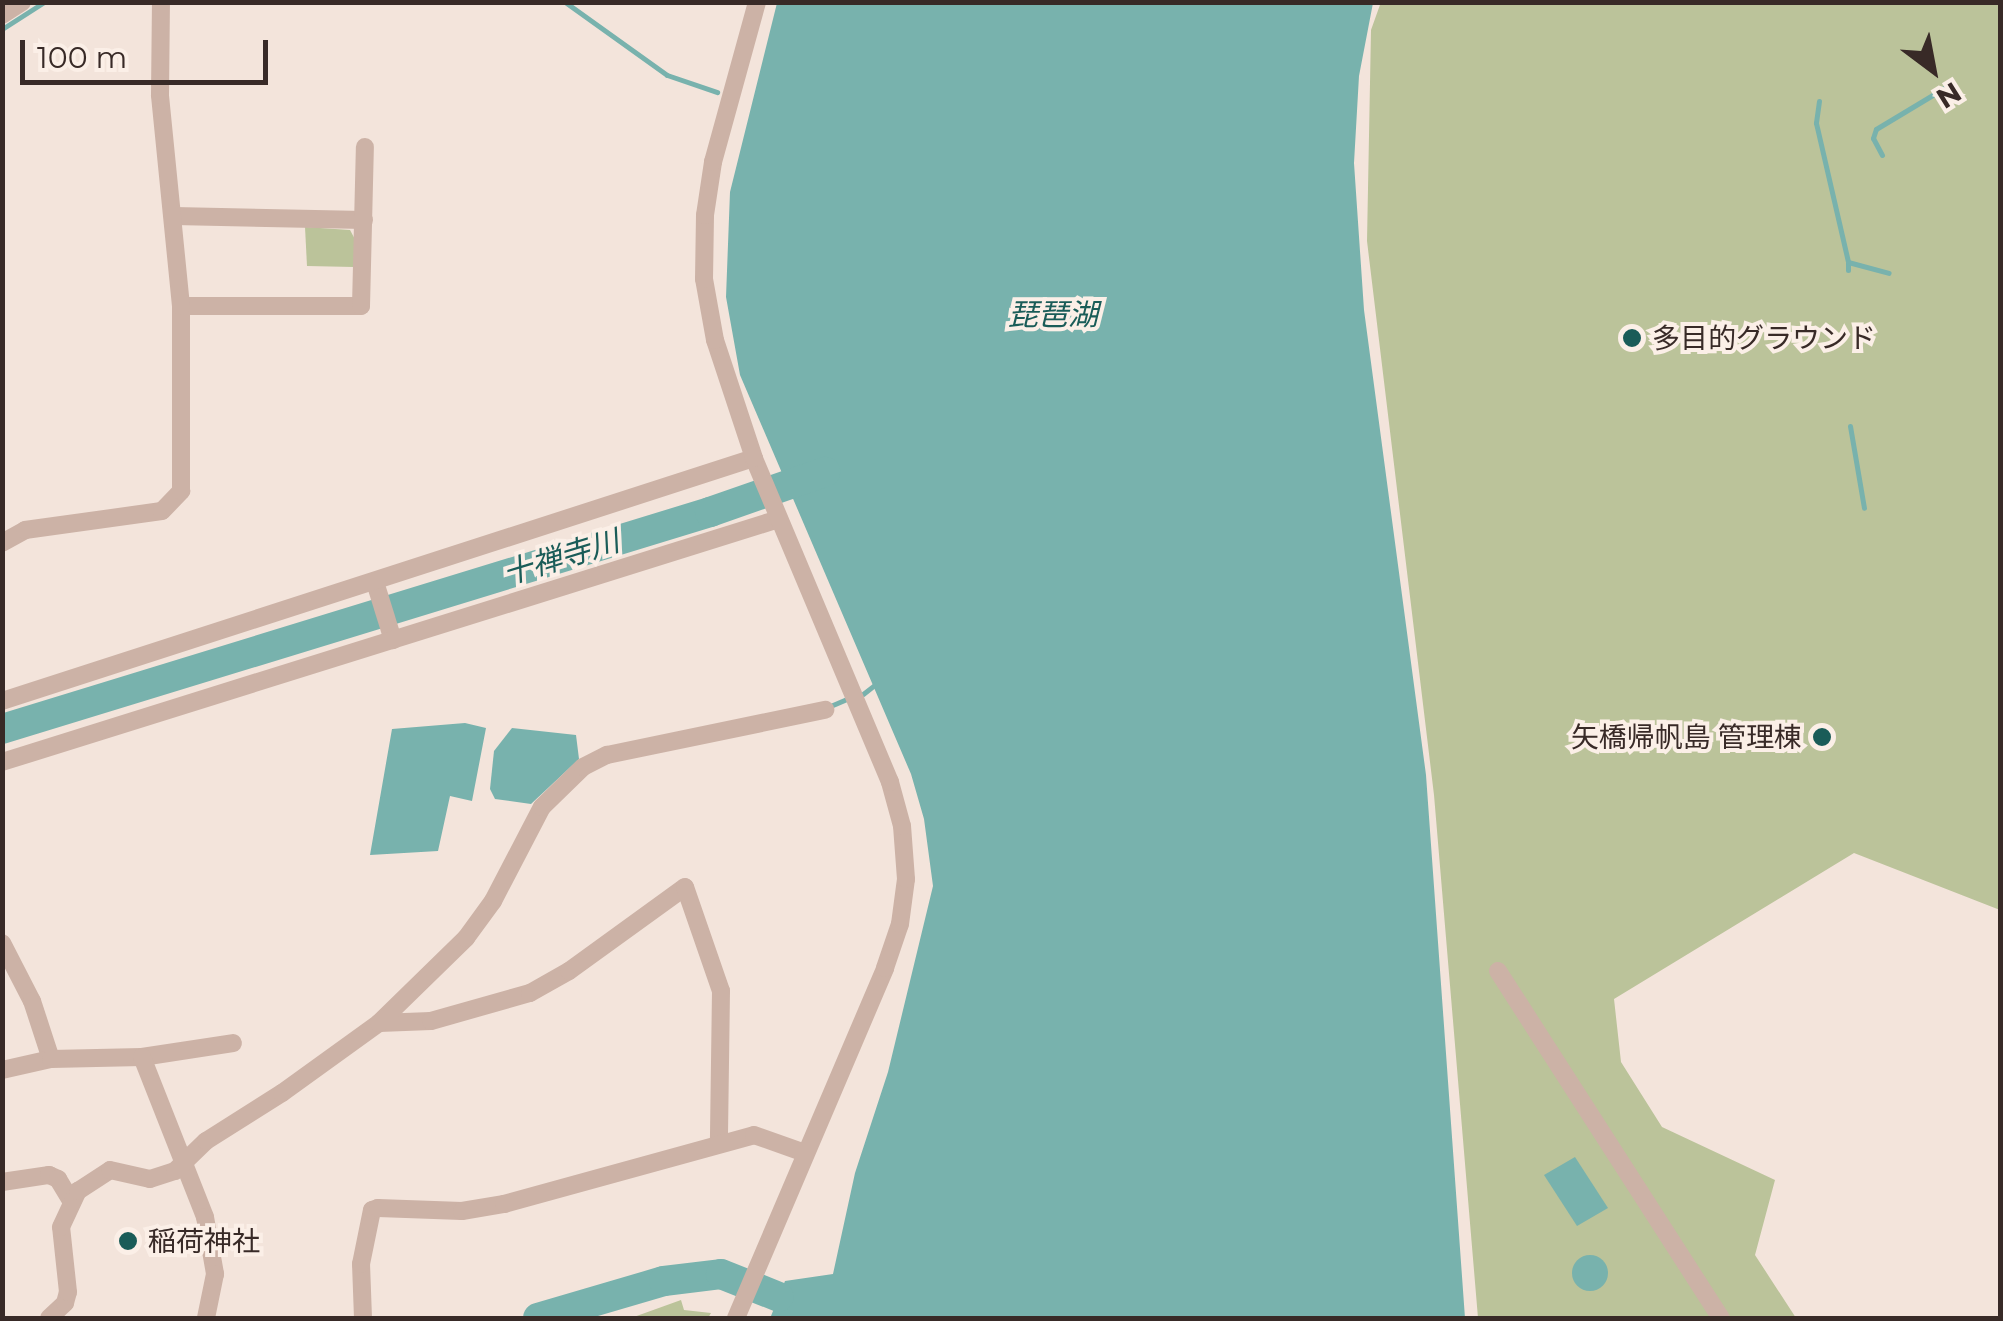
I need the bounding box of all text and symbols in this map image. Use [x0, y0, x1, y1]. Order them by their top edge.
scale bar [25, 20, 272, 82]
north arrow [1883, 20, 1983, 120]
text: 100 m [37, 39, 127, 76]
text: N [1930, 75, 1967, 116]
water label: 琵琶湖 [1008, 297, 1098, 333]
place label: 多目的グラウンド [1652, 321, 1876, 355]
marker: 多目的グラウンド [1621, 327, 1643, 349]
water label: 十禅寺川 [498, 523, 624, 593]
place label: 矢橋帰帆島 管理棟 [1571, 720, 1802, 754]
marker: 矢橋帰帆島 管理棟 [1811, 726, 1833, 748]
place label: 稲荷神社 [148, 1224, 260, 1258]
marker: 稲荷神社 [117, 1230, 139, 1252]

